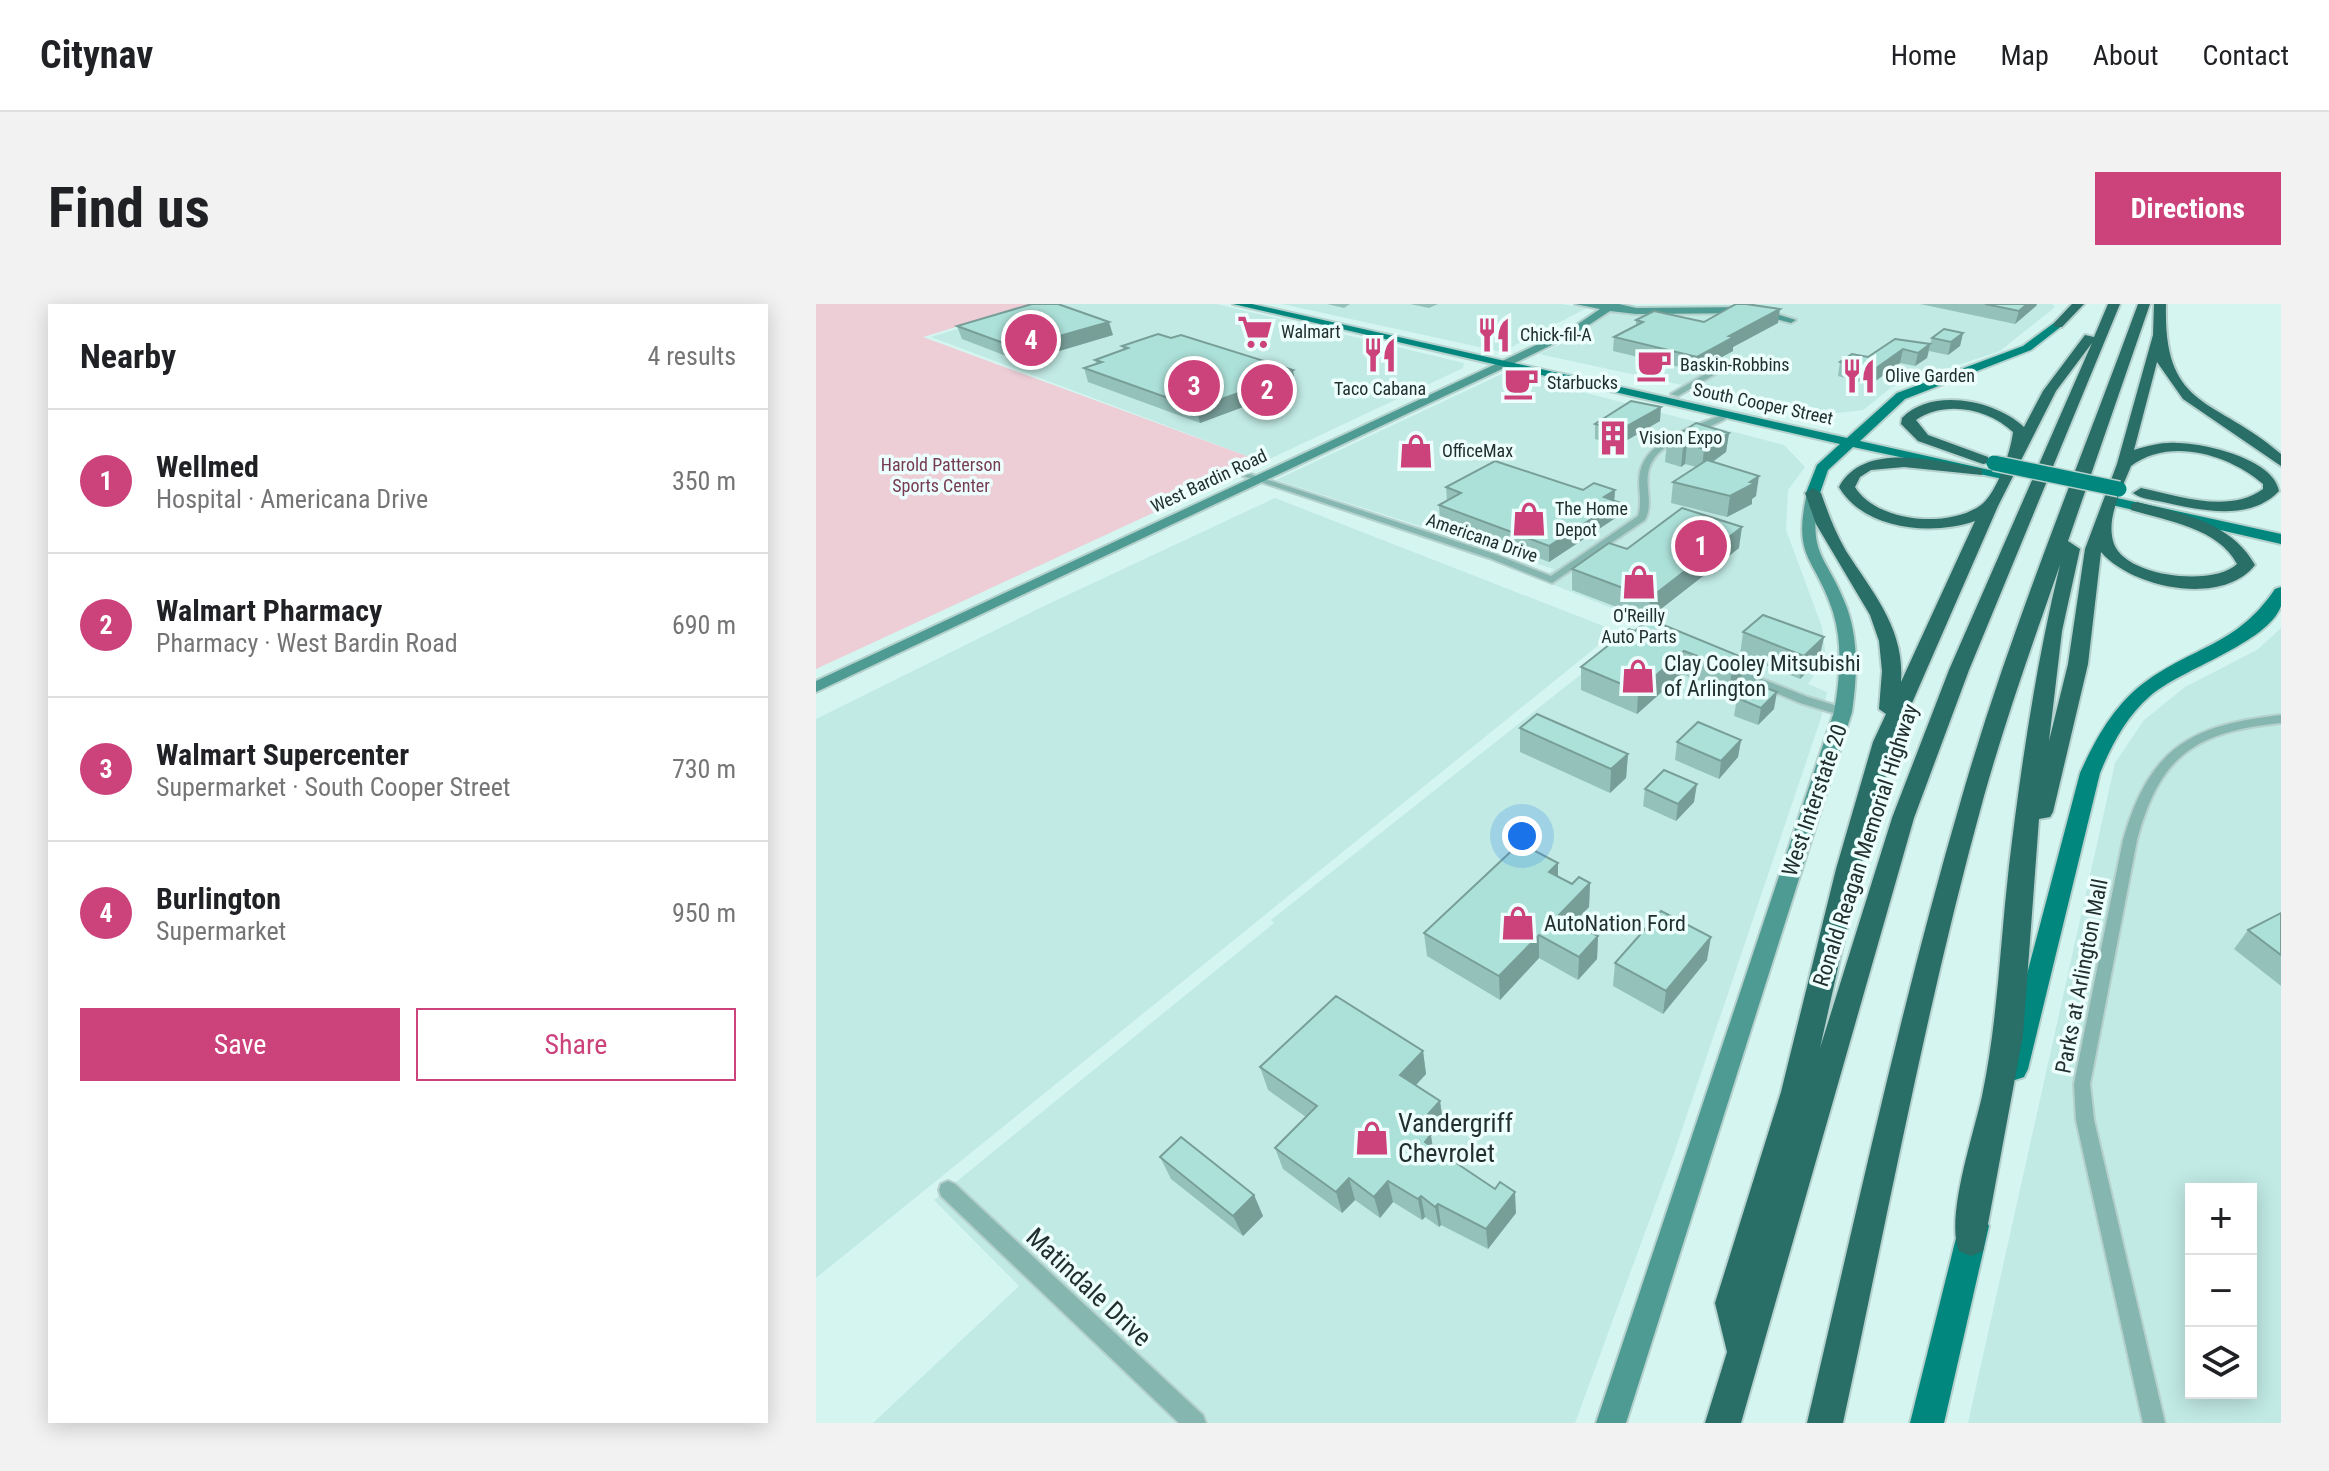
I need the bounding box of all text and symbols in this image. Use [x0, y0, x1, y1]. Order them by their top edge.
text: Citynav [40, 33, 153, 77]
text: Home [1891, 39, 1956, 72]
text: Map [2000, 39, 2049, 72]
text: About [2093, 39, 2159, 72]
text: Contact [2203, 39, 2289, 72]
button: Directions [2095, 172, 2281, 245]
text: Find us [48, 175, 210, 241]
pin: 4 [1005, 310, 1057, 370]
supermarket icon: Walmart [1236, 313, 1274, 351]
restaurant icon: Chick-fil-A [1475, 316, 1513, 354]
place label: Walmart [1281, 321, 1341, 342]
place label: Chick-fil-A [1520, 324, 1592, 345]
text: Nearby [80, 336, 176, 376]
restaurant icon: Taco Cabana [1361, 336, 1399, 374]
text: 4 results [647, 341, 736, 371]
cafe icon: Baskin-Robbins [1635, 346, 1673, 384]
place label: Baskin-Robbins [1680, 354, 1790, 375]
pin: 3 [1168, 356, 1220, 416]
restaurant icon: Olive Garden [1840, 357, 1878, 395]
pin: 2 [1241, 360, 1293, 420]
cafe icon: Starbucks [1502, 364, 1540, 402]
place label: Olive Garden [1885, 365, 1975, 386]
place label: Starbucks [1547, 372, 1618, 393]
place label: Taco Cabana [1334, 378, 1426, 399]
street label: South Cooper Street [1691, 378, 1835, 429]
building icon: Vision Expo [1594, 419, 1632, 457]
place label: Vision Expo [1639, 427, 1722, 448]
shop icon: OfficeMax [1397, 432, 1435, 470]
place label: OfficeMax [1442, 440, 1513, 461]
street label: West Bardin Road [1148, 445, 1270, 517]
text: Wellmed [156, 449, 259, 484]
park label: Harold Patterson Sports Center [881, 454, 1001, 496]
text: 1 [99, 466, 113, 496]
text: 350 m [672, 466, 736, 496]
text: Hospital · Americana Drive [156, 484, 428, 514]
place label: The Home Depot [1555, 498, 1628, 540]
shop icon: The Home Depot [1510, 500, 1548, 538]
street label: Americana Drive [1424, 509, 1541, 566]
pin: 1 [1675, 516, 1727, 576]
shop icon: O'Reilly Auto Parts [1620, 563, 1658, 601]
text: Walmart Pharmacy [156, 593, 382, 628]
place label: O'Reilly Auto Parts [1601, 605, 1677, 647]
text: 2 [99, 610, 113, 640]
text: 690 m [672, 610, 736, 640]
text: Pharmacy · West Bardin Road [156, 628, 458, 658]
place label: Clay Cooley Mitsubishi of Arlington [1664, 651, 1861, 701]
shop icon: Clay Cooley Mitsubishi of Arlington [1619, 657, 1657, 695]
street label: Ronald Reagan Memorial Highway [1808, 701, 1923, 990]
street label: West Interstate 20 [1777, 721, 1852, 879]
text: Walmart Supercenter [156, 737, 409, 772]
text: 3 [99, 754, 113, 784]
text: 730 m [672, 754, 736, 784]
text: Supermarket · South Cooper Street [156, 772, 511, 802]
your location [1502, 816, 1542, 856]
street label: Parks at Arlington Mall [2050, 877, 2113, 1076]
text: Burlington [156, 881, 281, 916]
text: 4 [99, 898, 113, 928]
text: 950 m [672, 898, 736, 928]
shop icon: AutoNation Ford [1499, 904, 1537, 942]
place label: AutoNation Ford [1544, 911, 1686, 936]
text: Supermarket [156, 916, 286, 946]
button: Save [80, 1008, 400, 1081]
button: Share [416, 1008, 736, 1081]
place label: Vandergriff Chevrolet [1398, 1108, 1513, 1168]
shop icon: Vandergriff Chevrolet [1353, 1119, 1391, 1157]
map controls [2185, 1183, 2257, 1399]
button: + [2185, 1183, 2257, 1255]
street label: Matindale Drive [1020, 1222, 1158, 1352]
button: − [2185, 1255, 2257, 1327]
button: layers [2185, 1327, 2257, 1399]

